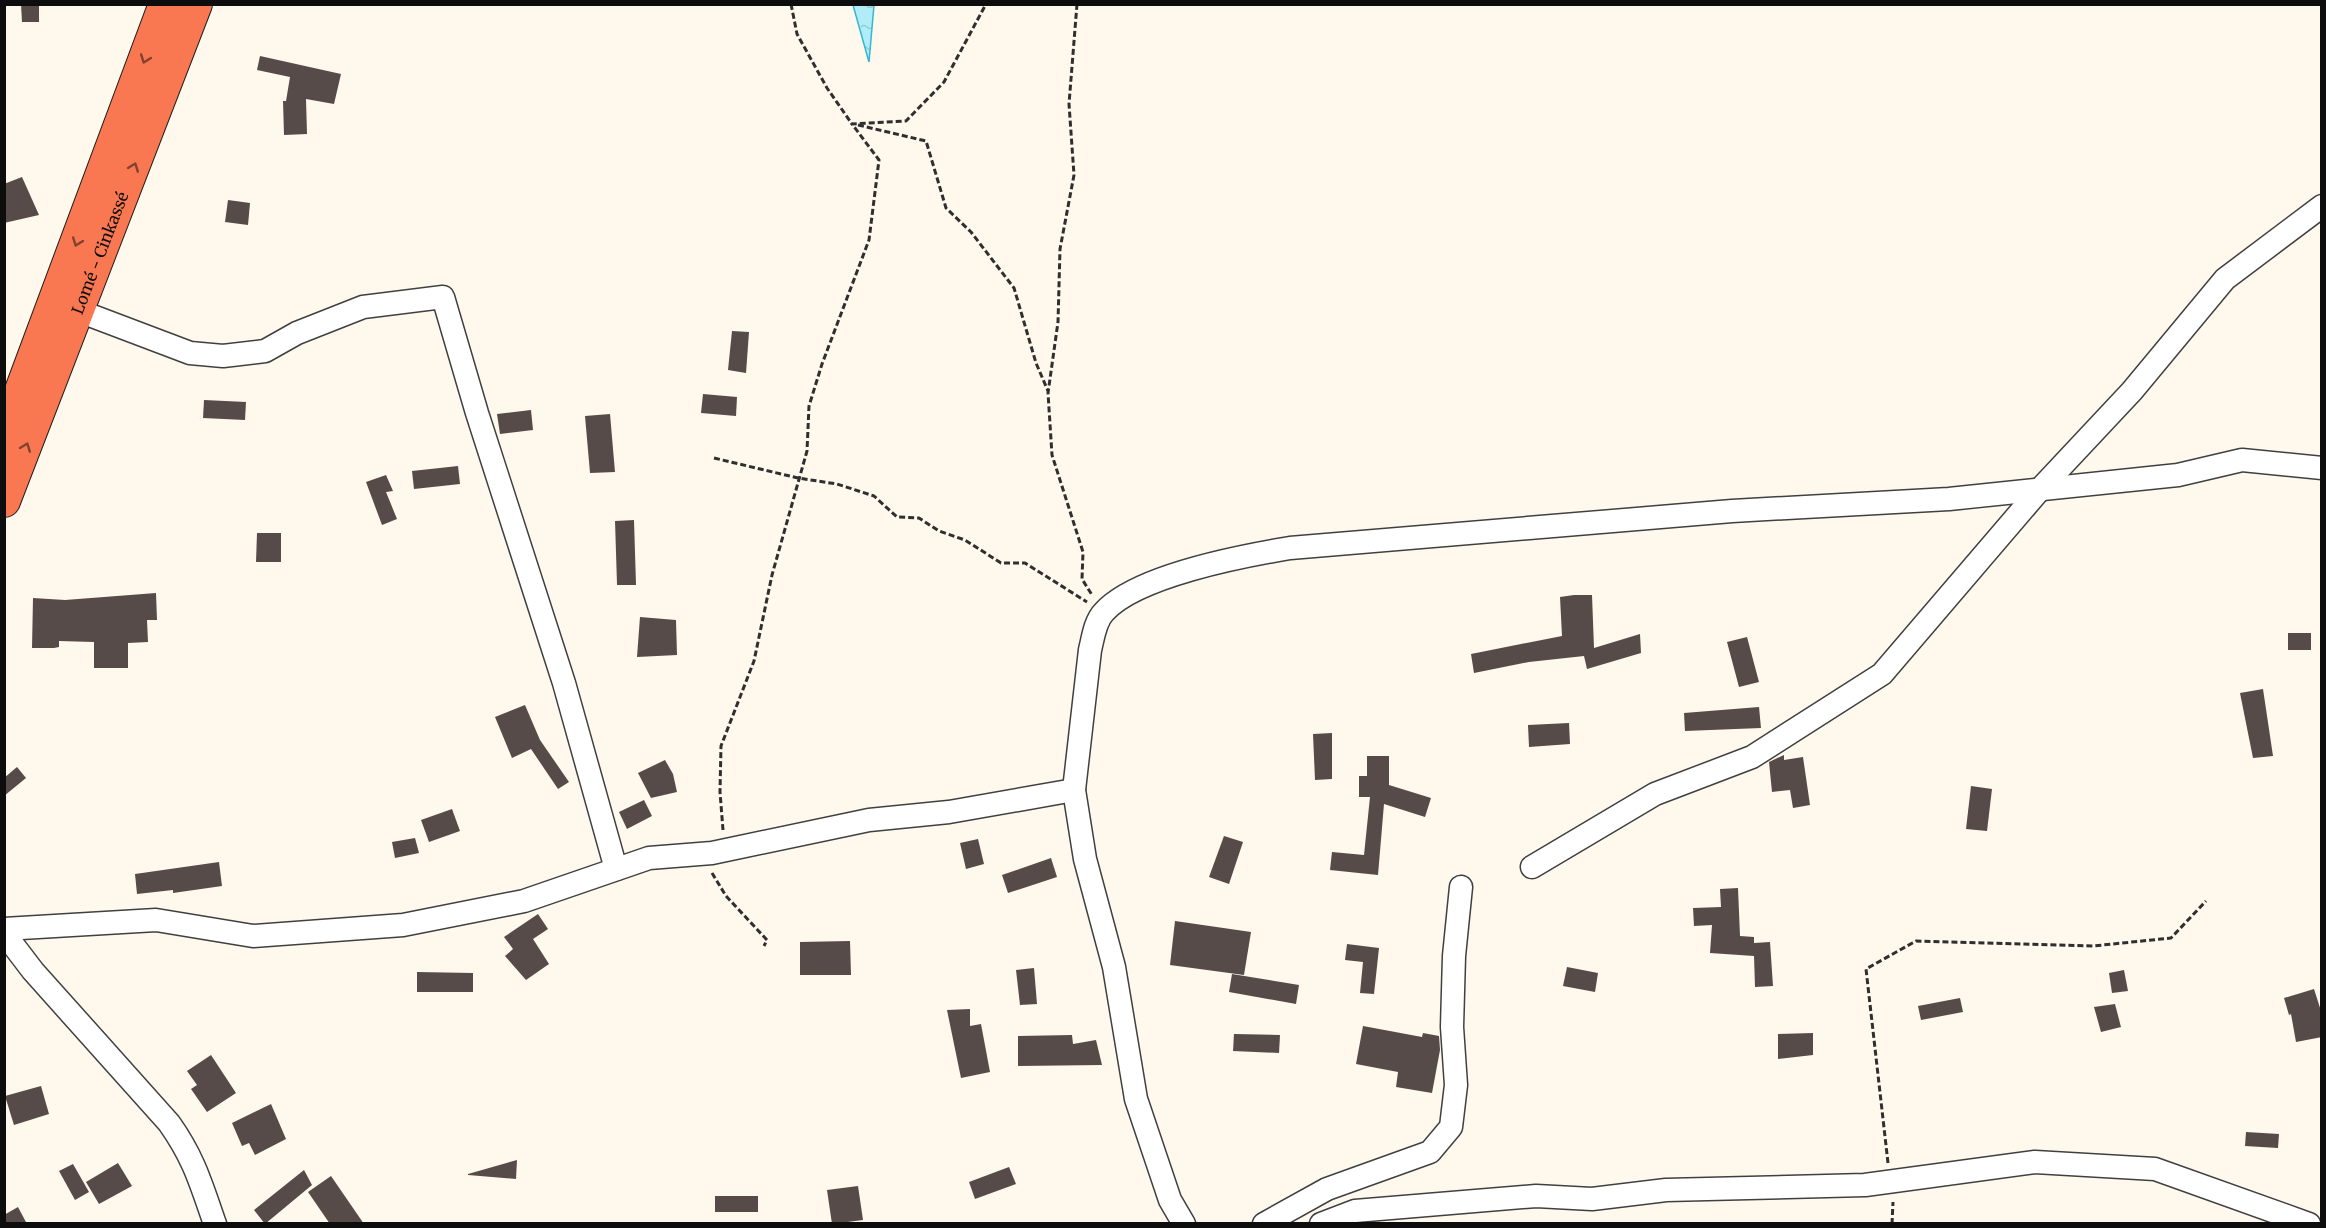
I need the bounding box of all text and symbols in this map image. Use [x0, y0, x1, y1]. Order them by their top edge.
one-way arrow [139, 53, 152, 64]
one-way arrow [127, 162, 139, 173]
street label: Lomé - Cinkassé [67, 189, 133, 317]
one-way arrow [72, 236, 85, 247]
one-way arrow [19, 442, 31, 453]

